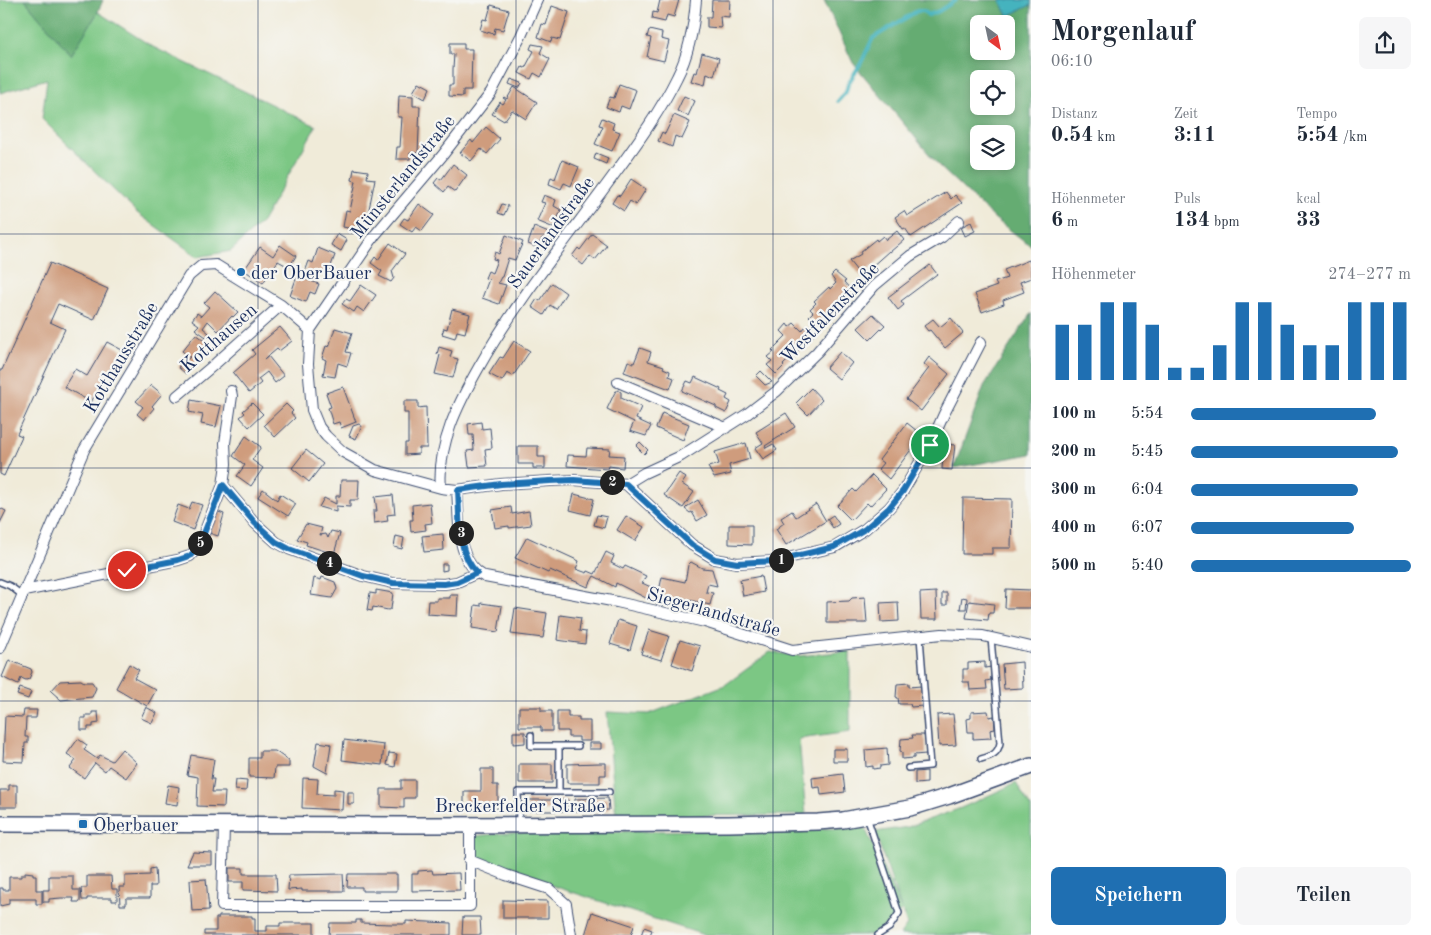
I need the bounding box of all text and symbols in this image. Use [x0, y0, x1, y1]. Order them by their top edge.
north arrow [970, 15, 1015, 60]
map controls [970, 15, 1015, 170]
button: share [1359, 17, 1411, 69]
text: Morgenlauf [1051, 19, 1195, 47]
text: 06:10 [1051, 54, 1093, 70]
button: locate [970, 70, 1015, 115]
text: Distanz [1051, 107, 1097, 121]
text: Zeit [1174, 107, 1198, 121]
text: Tempo [1296, 107, 1337, 121]
street label: Münsterlandstraße [348, 112, 460, 243]
button: layers [970, 125, 1015, 170]
text: 0.54 [1051, 125, 1093, 146]
text: 3:11 [1174, 125, 1216, 146]
text: 5:54 [1296, 125, 1339, 146]
text: km [1093, 130, 1116, 144]
text: /km [1339, 130, 1367, 144]
street label: Sauerlandstraße [505, 174, 599, 293]
text: Höhenmeter [1051, 192, 1125, 206]
text: Puls [1174, 192, 1201, 206]
text: kcal [1296, 192, 1320, 206]
text: 6 [1051, 210, 1063, 231]
text: 134 [1174, 210, 1210, 231]
text: 33 [1296, 210, 1321, 231]
text: m [1063, 215, 1078, 229]
text: bpm [1210, 215, 1240, 229]
street label: Westfalenstraße [778, 259, 884, 368]
place label: der OberBauer [251, 265, 372, 284]
marker: der OberBauer [235, 266, 247, 278]
text: Höhenmeter [1051, 267, 1136, 283]
text: 274–277 m [1328, 267, 1411, 283]
street label: Kotthausstraße [82, 299, 163, 417]
street label: Kotthausen [178, 301, 261, 377]
text: 100 m [1051, 406, 1096, 422]
text: 5:54 [1131, 406, 1163, 422]
pin [909, 424, 951, 466]
icon: arrive [916, 431, 944, 459]
text: 200 m [1051, 444, 1096, 460]
text: 5:45 [1131, 444, 1163, 460]
pin: 2 [600, 470, 624, 494]
text: 2 [608, 475, 617, 489]
text: 300 m [1051, 482, 1096, 498]
text: 6:04 [1131, 482, 1163, 498]
pin: 3 [448, 520, 474, 546]
text: 400 m [1051, 520, 1096, 536]
text: 6:07 [1131, 520, 1163, 536]
text: 3 [457, 526, 466, 540]
pin: 5 [188, 530, 212, 556]
text: 5 [196, 536, 205, 550]
pin: 1 [768, 548, 794, 572]
pin [106, 549, 148, 591]
pin: 4 [316, 550, 342, 576]
text: 1 [777, 553, 786, 567]
icon: check [113, 556, 141, 584]
text: 4 [325, 556, 334, 570]
text: 500 m [1051, 558, 1096, 574]
text: 5:40 [1131, 558, 1163, 574]
street label: Siegerlandstraße [644, 585, 782, 642]
street label: Breckerfelder Straße [435, 798, 605, 817]
place label: Oberbauer [93, 817, 179, 836]
marker: Oberbauer [77, 818, 89, 830]
button: Speichern [1051, 867, 1226, 925]
button: Teilen [1236, 867, 1411, 925]

